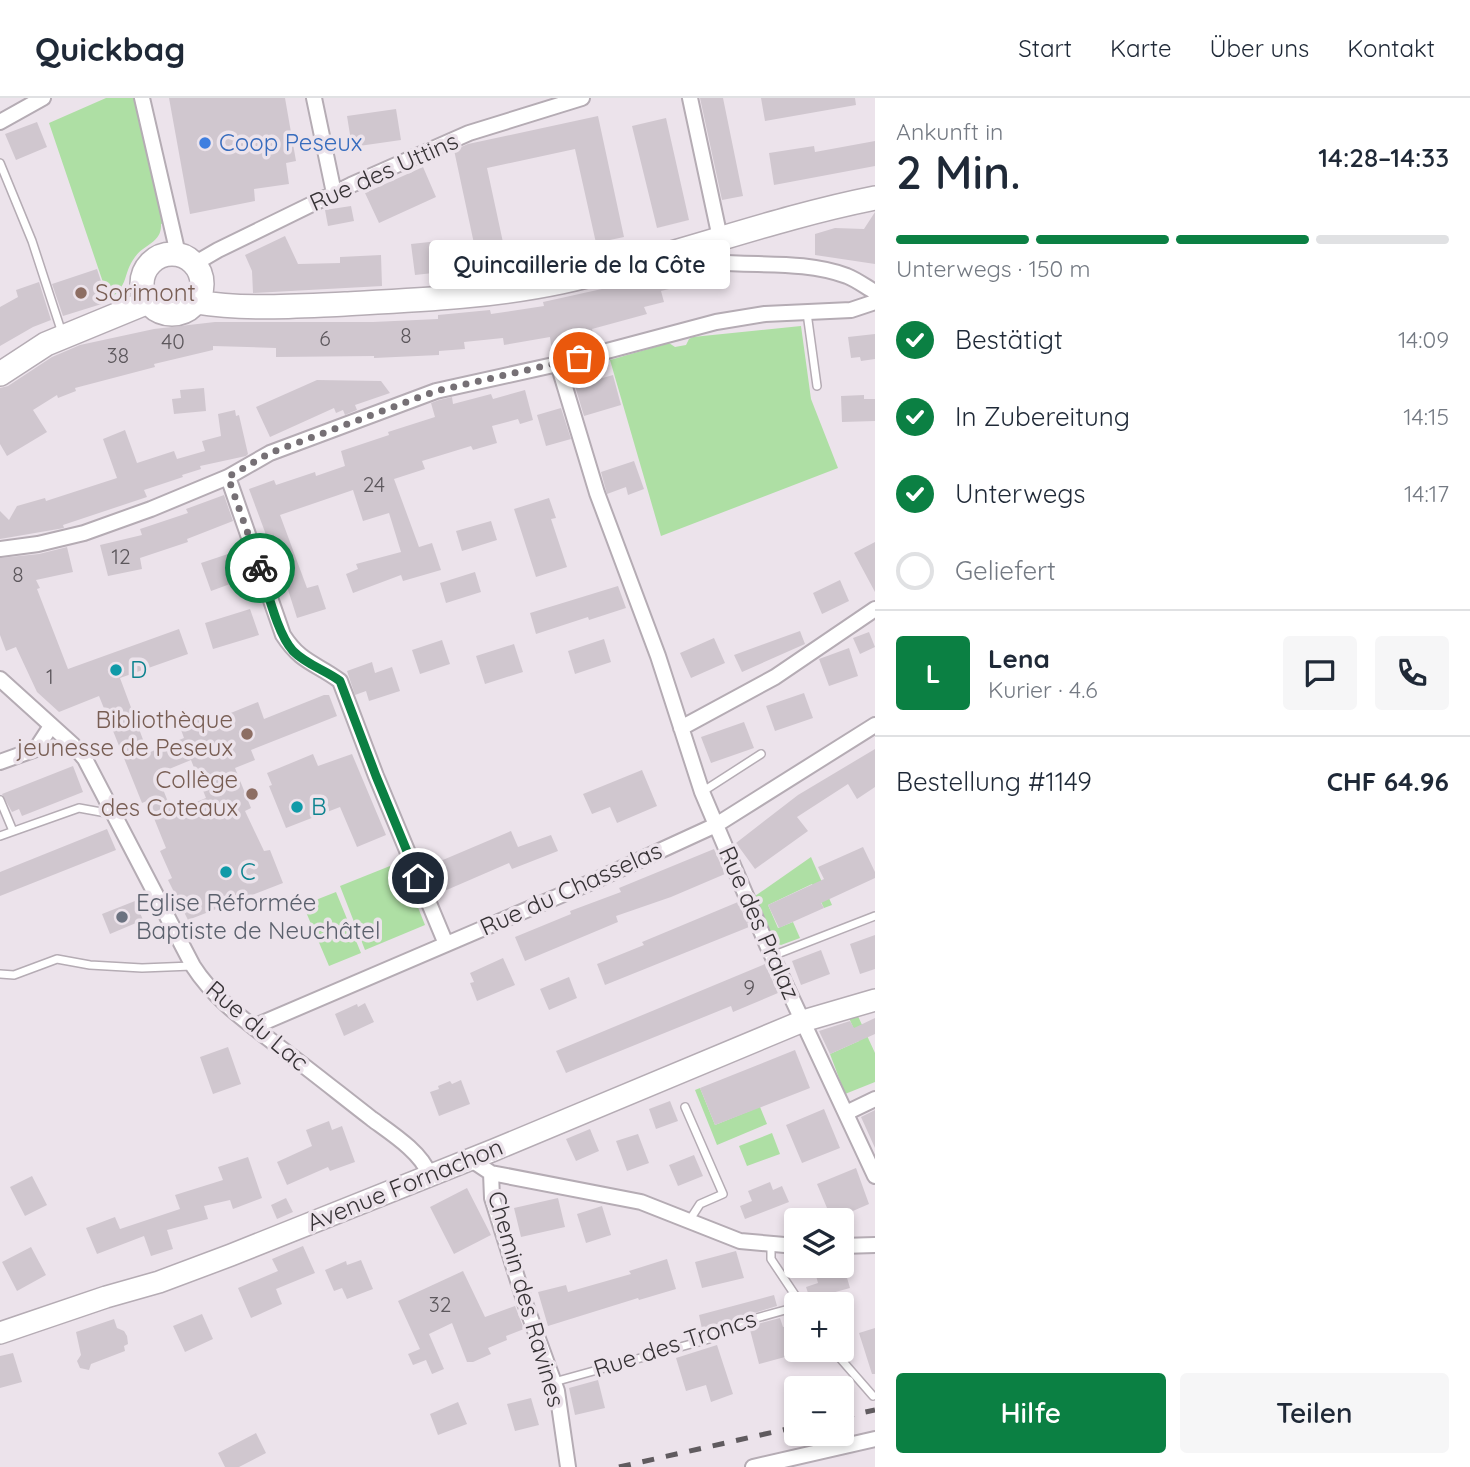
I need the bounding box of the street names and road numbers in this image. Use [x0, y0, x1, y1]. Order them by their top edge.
street label: Rue des Uttins [305, 125, 462, 217]
street label: Rue du Chasselas [475, 835, 666, 942]
street label: Rue des Pralaz [713, 841, 807, 1004]
street label: Rue du Lac [200, 974, 315, 1077]
street label: Avenue Fornachon [302, 1131, 507, 1237]
street label: Chemin des Ravines [482, 1187, 572, 1410]
street label: Rue des Troncs [590, 1303, 760, 1383]

